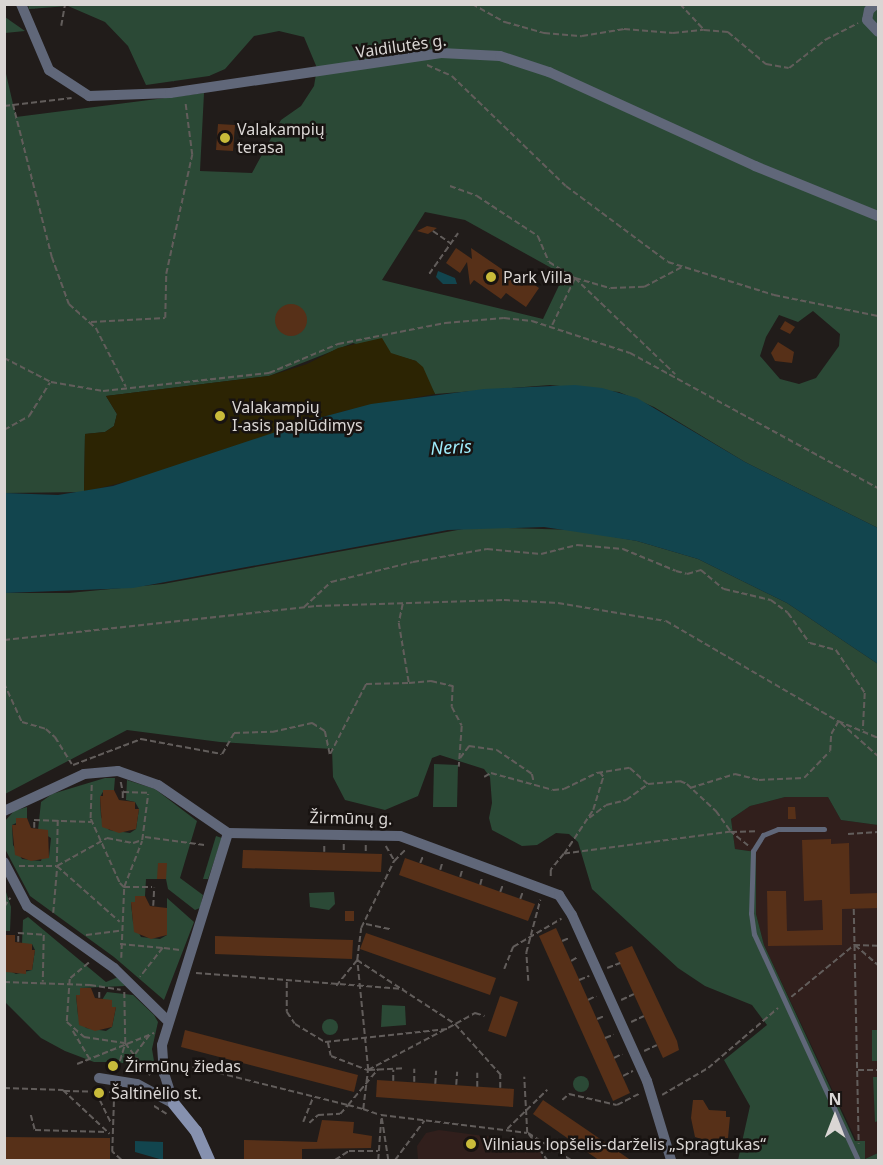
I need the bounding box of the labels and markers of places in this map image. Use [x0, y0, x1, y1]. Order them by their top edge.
place label: Valakampių terasa [237, 119, 325, 157]
marker: Valakampių terasa [218, 131, 232, 145]
place label: Park Villa [503, 267, 572, 287]
marker: Park Villa [484, 270, 498, 284]
place label: Valakampių I-asis paplūdimys [232, 397, 363, 435]
marker: Valakampių I-asis paplūdimys [213, 409, 227, 423]
place label: Žirmūnų žiedas [125, 1056, 241, 1076]
marker: Žirmūnų žiedas [106, 1059, 120, 1073]
place label: Šaltinėlio st. [111, 1083, 202, 1103]
marker: Šaltinėlio st. [92, 1086, 106, 1100]
place label: Vilniaus lopšelis-darželis „Spragtukas“ [483, 1134, 766, 1154]
marker: Vilniaus lopšelis-darželis „Spragtukas“ [464, 1137, 478, 1151]

